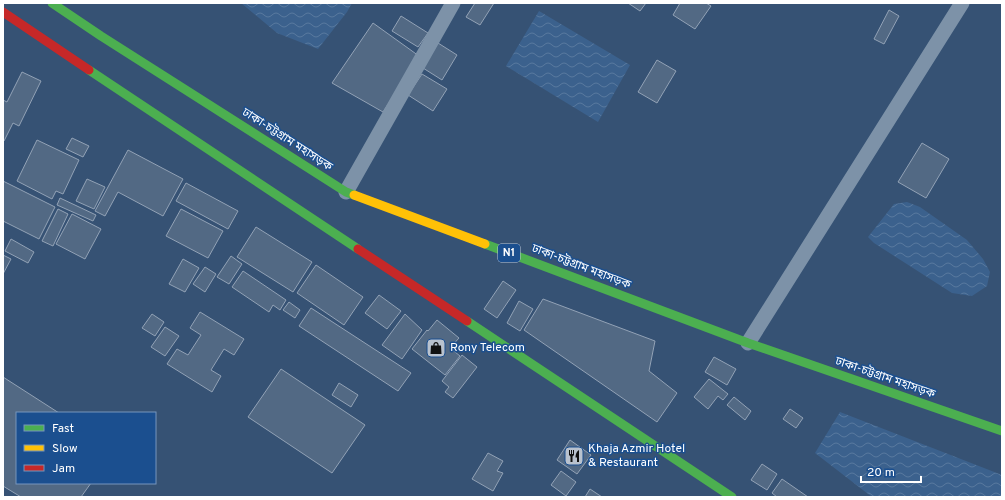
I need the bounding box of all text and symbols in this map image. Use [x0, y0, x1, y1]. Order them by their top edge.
street label: ঢাকা-চট্টগ্রাম মহাসড়ক [238, 103, 336, 175]
street label: ঢাকা-চট্টগ্রাম মহাসড়ক [528, 239, 634, 293]
road number: N1 [498, 244, 520, 262]
shop icon: Rony Telecom [425, 337, 447, 359]
place label: Rony Telecom [450, 340, 525, 356]
street label: ঢাকা-চট্টগ্রাম মহাসড়ক [832, 352, 938, 403]
legend [16, 412, 156, 484]
text: Fast [52, 421, 74, 437]
text: Slow [52, 441, 78, 457]
place label: Khaja Azmir Hotel & Restaurant [588, 441, 685, 471]
restaurant icon: Khaja Azmir Hotel & Restaurant [563, 445, 585, 467]
scale bar [861, 458, 921, 484]
text: Jam [52, 461, 75, 477]
text: 20 m [867, 465, 895, 481]

